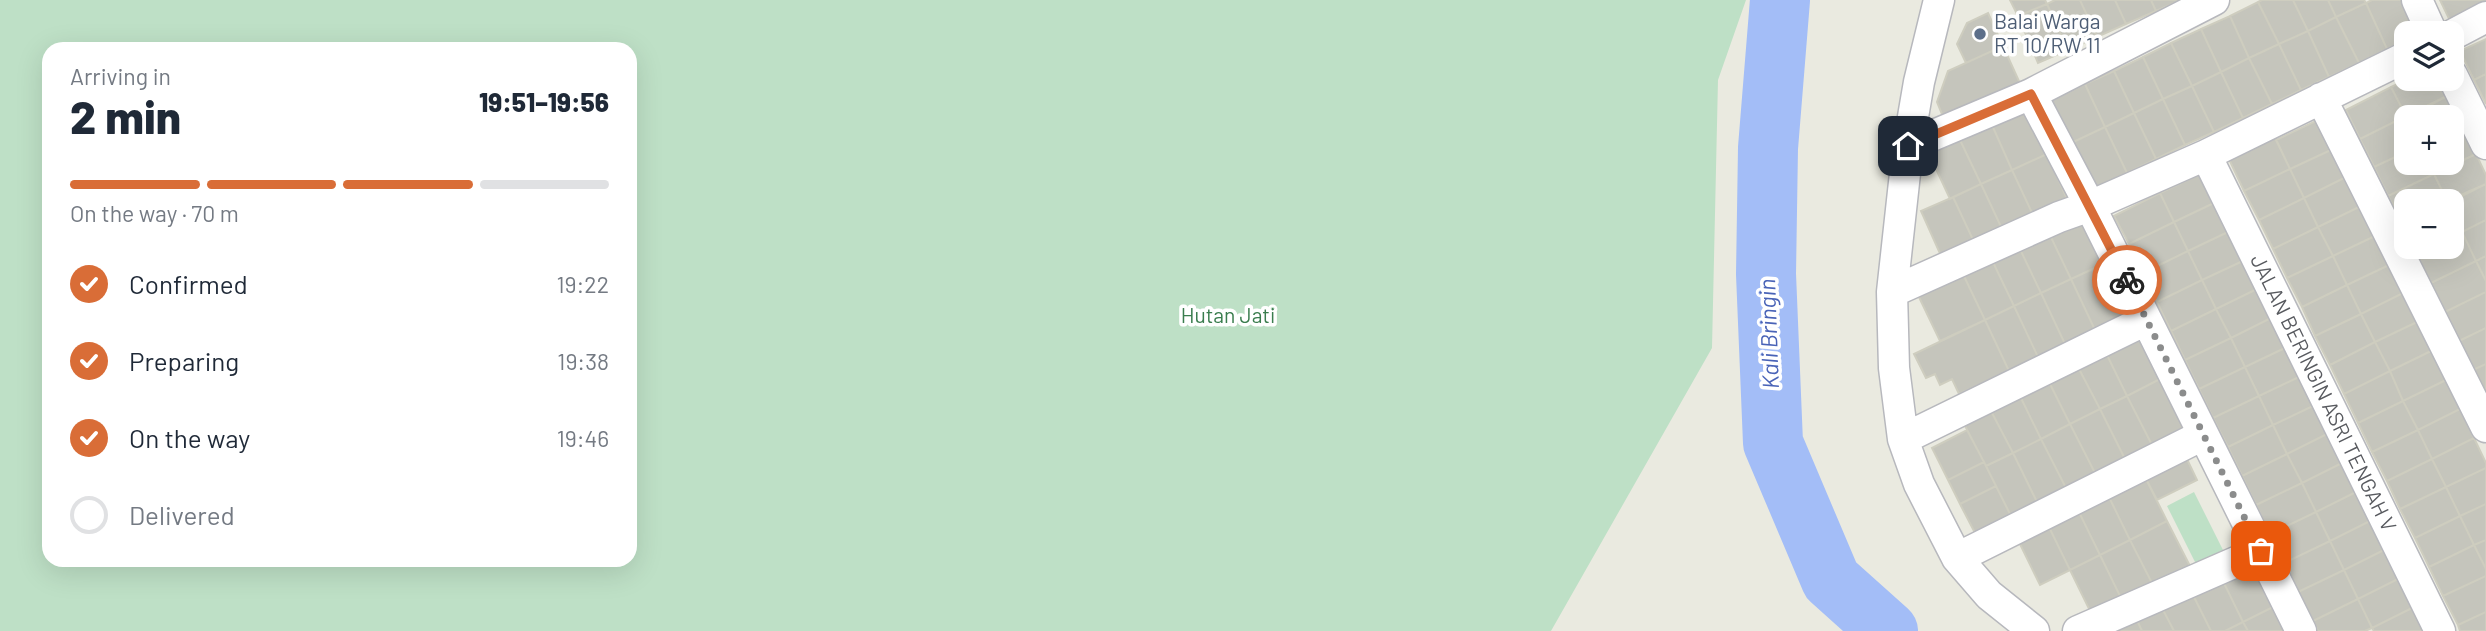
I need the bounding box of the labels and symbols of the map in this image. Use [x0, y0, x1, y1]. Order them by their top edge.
place label: Balai Warga RT 10/RW 11 [1994, 8, 2101, 57]
marker: Balai Warga RT 10/RW 11 [1972, 26, 1988, 42]
pin [1878, 116, 1938, 176]
courier [2092, 245, 2162, 315]
street label: JALAN BERINGIN ASRI TENGAH V [2246, 250, 2402, 535]
water label: Kali Bringin [1752, 278, 1784, 390]
park label: Hutan Jati [1181, 302, 1275, 327]
pin [2231, 521, 2291, 581]

